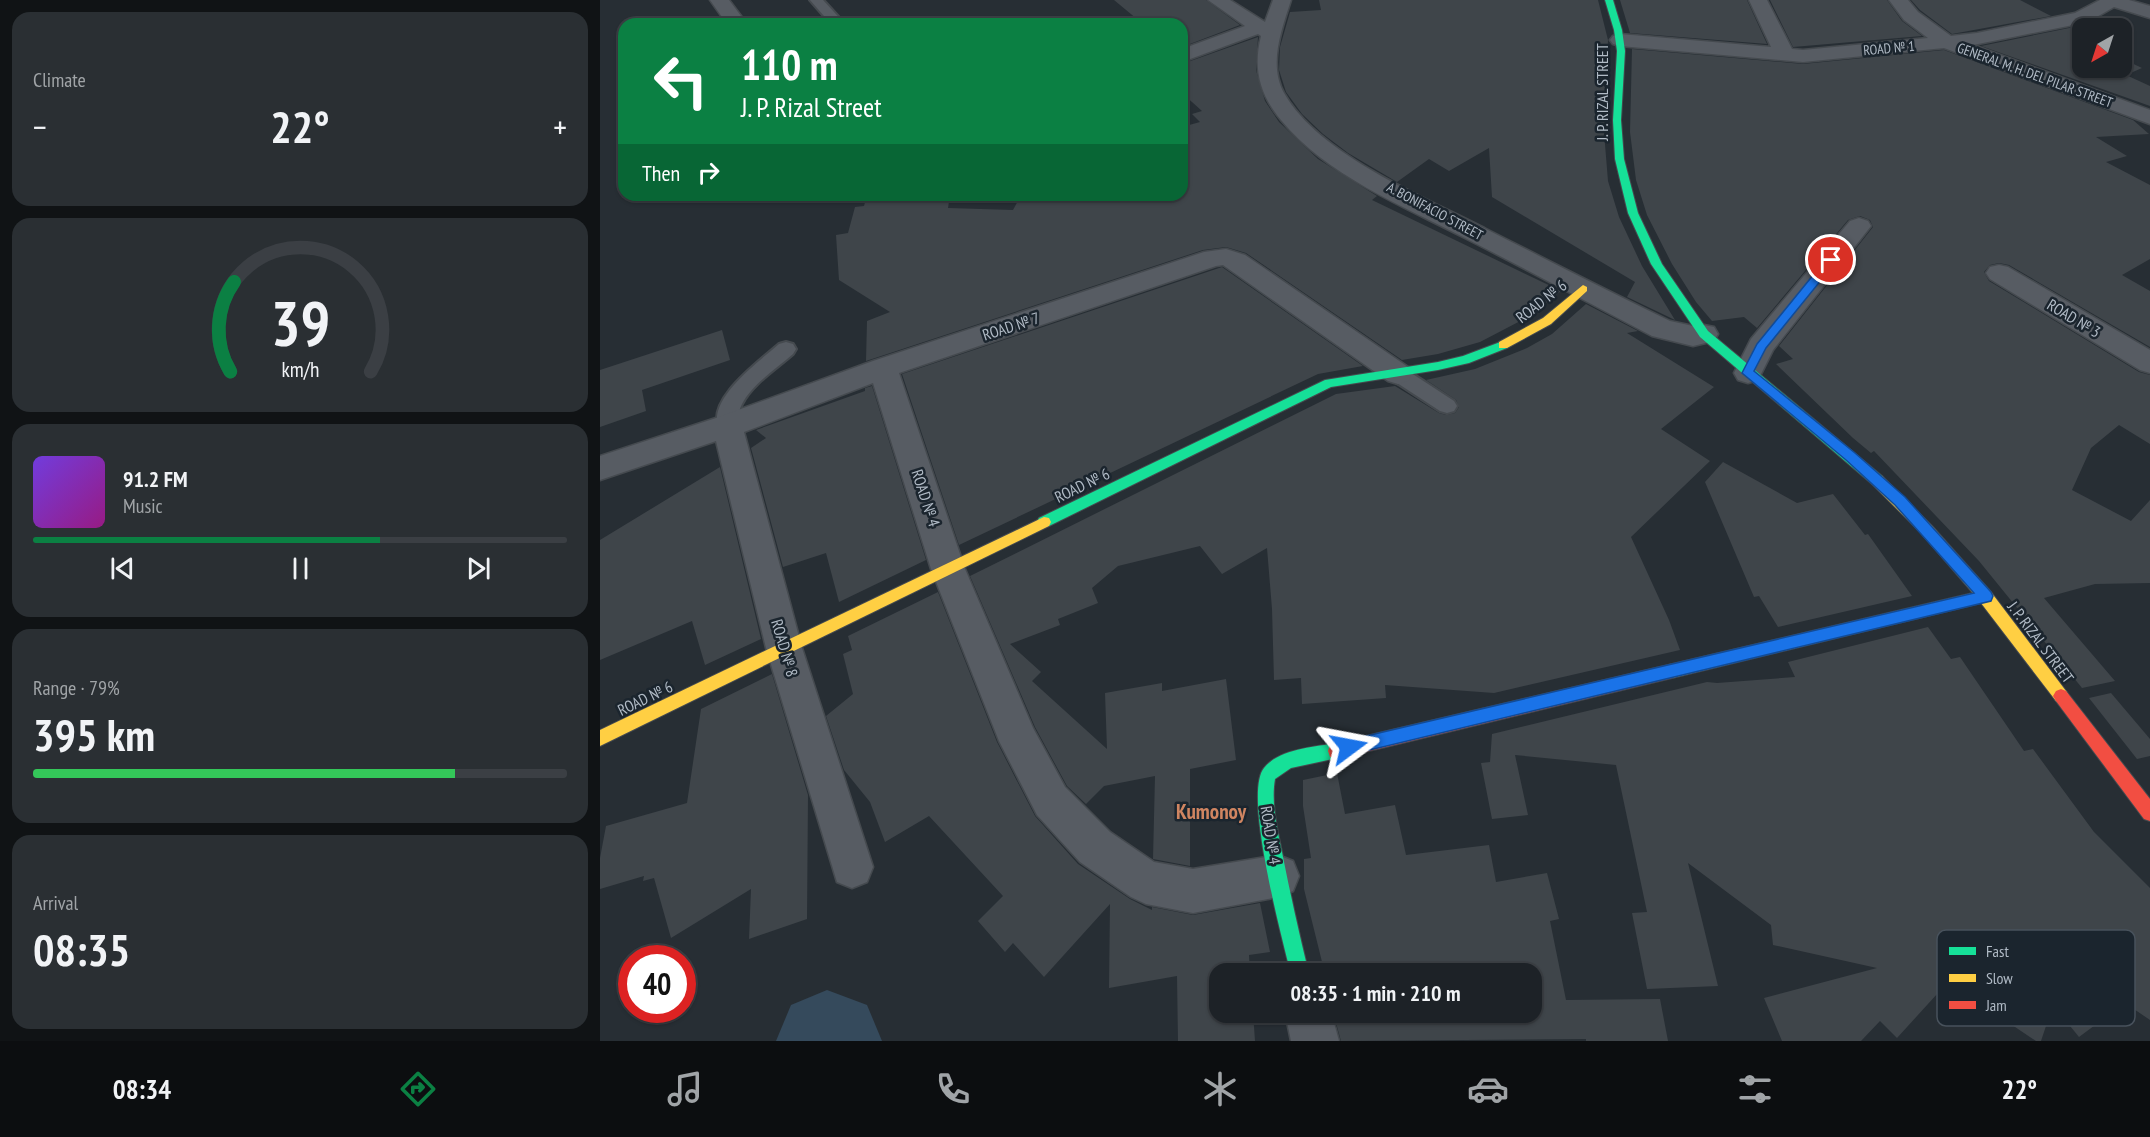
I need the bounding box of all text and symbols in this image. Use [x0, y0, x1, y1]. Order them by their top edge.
north arrow [2072, 18, 2132, 78]
map controls [2072, 18, 2132, 78]
text: 110 m [741, 37, 838, 92]
street label: ROAD № 1 [1863, 37, 1915, 59]
street label: GENERAL M. H. DEL PILAR STREET [1955, 39, 2116, 112]
icon: left [642, 42, 720, 120]
street label: J. P. RIZAL STREET [1592, 43, 1612, 142]
text: Climate [33, 67, 86, 93]
text: J. P. Rizal Street [741, 90, 882, 124]
text: 22° [270, 97, 330, 155]
text: − [33, 105, 47, 148]
text: + [553, 105, 567, 148]
icon: right [692, 156, 725, 189]
text: Then [642, 159, 680, 187]
street label: A. BONIFACIO STREET [1384, 178, 1487, 244]
pin [1805, 234, 1856, 285]
icon: arrive [1814, 243, 1847, 276]
street label: ROAD № 6 [1512, 275, 1570, 327]
text: 39 [270, 282, 330, 363]
street label: ROAD № 3 [2044, 294, 2104, 342]
street label: ROAD № 7 [980, 307, 1042, 345]
text: km/h [281, 355, 319, 383]
street label: ROAD № 6 [1051, 463, 1113, 507]
text: 91.2 FM [123, 465, 188, 493]
street label: ROAD № 4 [907, 467, 945, 529]
text: Music [123, 493, 163, 519]
icon: previous [106, 552, 139, 585]
icon: pause [284, 552, 317, 585]
icon: next [462, 552, 495, 585]
street label: J. P. RIZAL STREET [2003, 596, 2078, 687]
street label: ROAD № 8 [767, 617, 803, 679]
text: Range · 79% [33, 675, 120, 701]
street label: ROAD № 6 [614, 676, 676, 720]
text: 395 km [33, 705, 155, 763]
position arrow [1317, 715, 1381, 779]
district label: Kumonoy [1176, 798, 1247, 825]
street label: ROAD № 4 [1257, 804, 1285, 866]
text: Arrival [33, 890, 78, 916]
text: 08:35 [33, 920, 130, 978]
legend [1937, 930, 2135, 1026]
text: Fast [1986, 941, 2009, 961]
speed limit sign: 40 [618, 945, 696, 1023]
text: Slow [1986, 968, 2013, 988]
text: 08:35 · 1 min · 210 m [1290, 979, 1461, 1007]
text: Jam [1985, 995, 2007, 1015]
icon: directions [397, 1068, 439, 1110]
icon: music [664, 1068, 706, 1110]
icon: phone [932, 1068, 974, 1110]
icon: climate [1199, 1068, 1241, 1110]
icon: car [1467, 1068, 1509, 1110]
icon: filters [1734, 1068, 1776, 1110]
text: 08:34 [113, 1072, 171, 1106]
text: 22° [2002, 1072, 2037, 1106]

